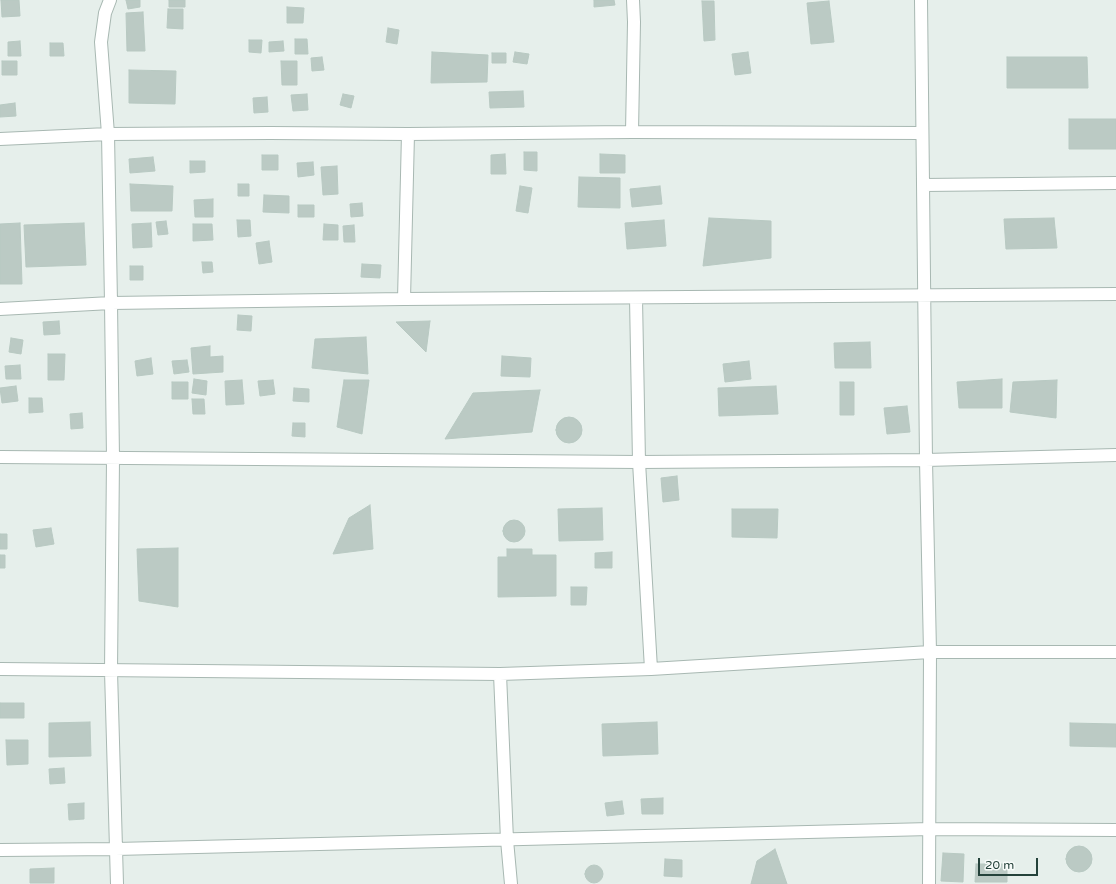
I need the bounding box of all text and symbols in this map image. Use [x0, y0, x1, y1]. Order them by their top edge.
scale bar [980, 850, 1040, 876]
text: 20 m [985, 858, 1014, 872]

